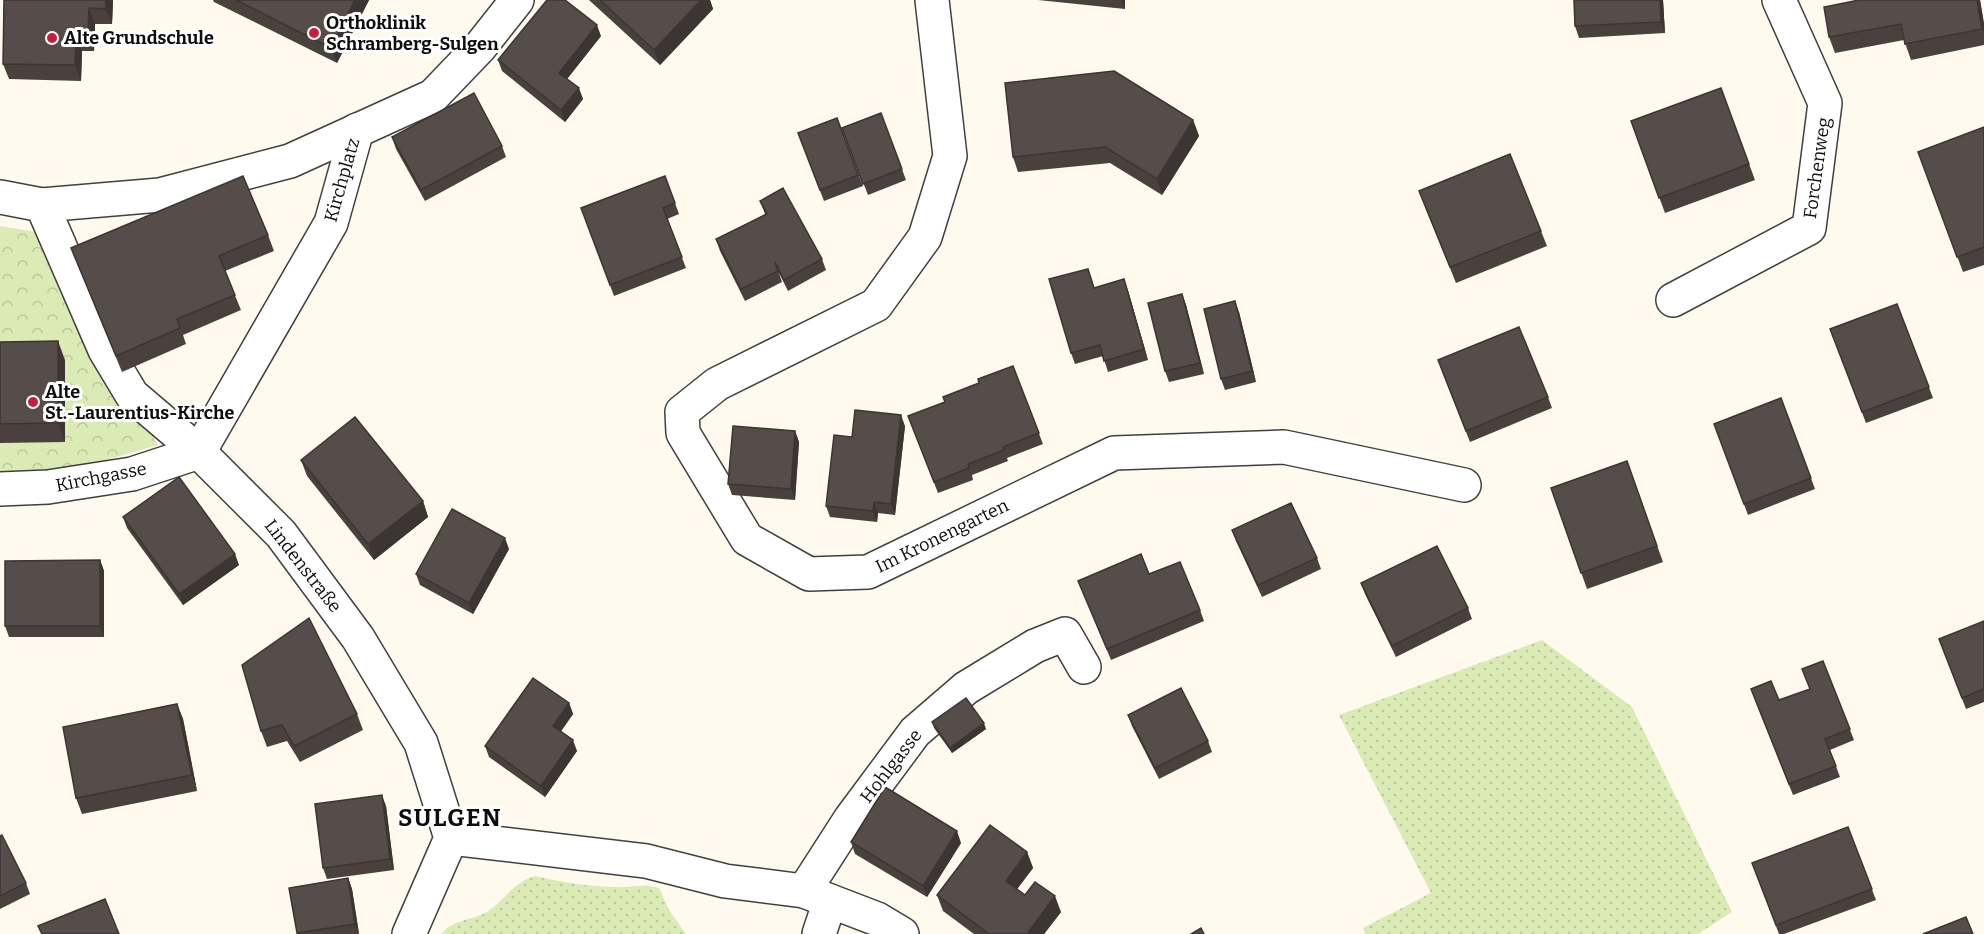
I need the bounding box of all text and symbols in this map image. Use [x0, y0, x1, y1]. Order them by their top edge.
place label: Orthoklinik Schramberg-Sulgen [326, 12, 499, 55]
marker: Orthoklinik Schramberg-Sulgen [307, 26, 321, 40]
place label: Alte Grundschule [64, 27, 214, 49]
marker: Alte Grundschule [45, 31, 59, 45]
street label: Forchenweg [1799, 116, 1835, 220]
street label: Kirchplatz [320, 136, 364, 224]
place label: Alte St.-Laurentius-Kirche [45, 381, 234, 424]
marker: Alte St.-Laurentius-Kirche [26, 395, 40, 409]
street label: Kirchgasse [54, 457, 148, 497]
street label: Im Kronengarten [872, 494, 1013, 578]
street label: Lindenstraße [260, 515, 346, 617]
street label: Hohlgasse [855, 725, 927, 807]
district label: SULGEN [398, 804, 502, 832]

